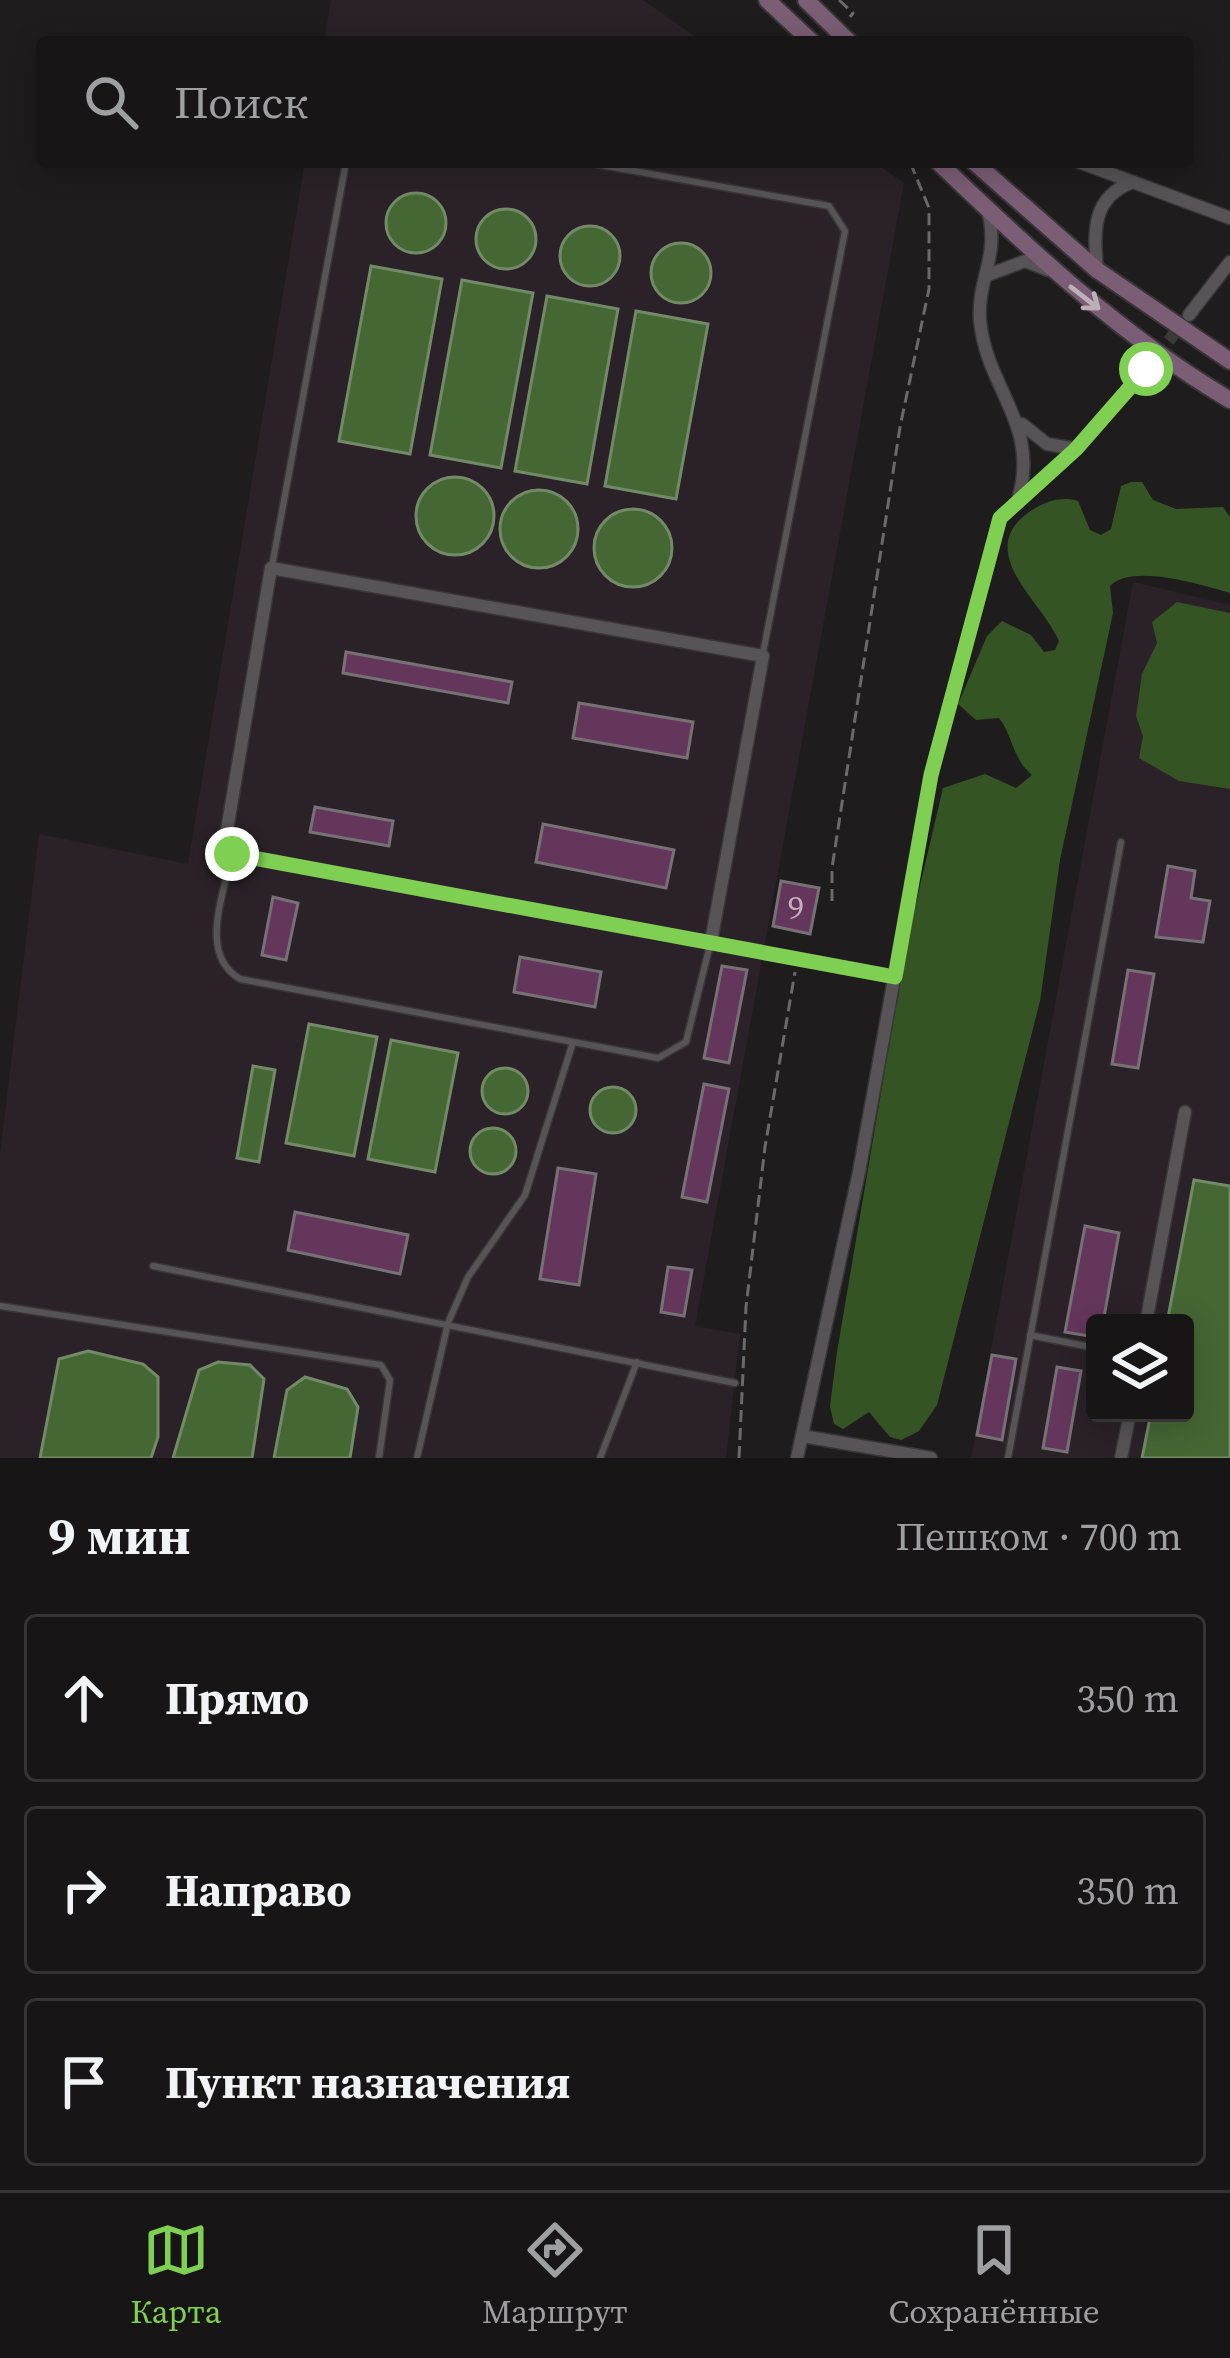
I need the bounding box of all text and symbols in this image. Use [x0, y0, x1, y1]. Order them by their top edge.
search box [36, 36, 1194, 168]
icon: search [78, 69, 144, 135]
text: Поиск [174, 71, 308, 133]
one-way arrow [1069, 284, 1101, 311]
route start [1119, 342, 1173, 396]
route end [205, 827, 259, 881]
house number: 9 [788, 885, 804, 930]
map controls [1086, 1314, 1194, 1422]
button: layers [1086, 1314, 1194, 1422]
text: 9 мин [48, 1501, 191, 1571]
text: Пешком · 700 m [896, 1510, 1182, 1563]
icon: ahead [51, 1665, 117, 1731]
text: Прямо [165, 1667, 309, 1729]
text: 350 m [1076, 1672, 1179, 1725]
icon: right [51, 1857, 117, 1923]
text: Направо [165, 1859, 352, 1921]
text: 350 m [1076, 1864, 1179, 1917]
icon: arrive [51, 2049, 117, 2115]
text: Пункт назначения [165, 2051, 571, 2113]
tab: Карта [130, 2217, 221, 2334]
tab: Маршрут [482, 2217, 628, 2334]
tab: Сохранённые [888, 2217, 1100, 2334]

